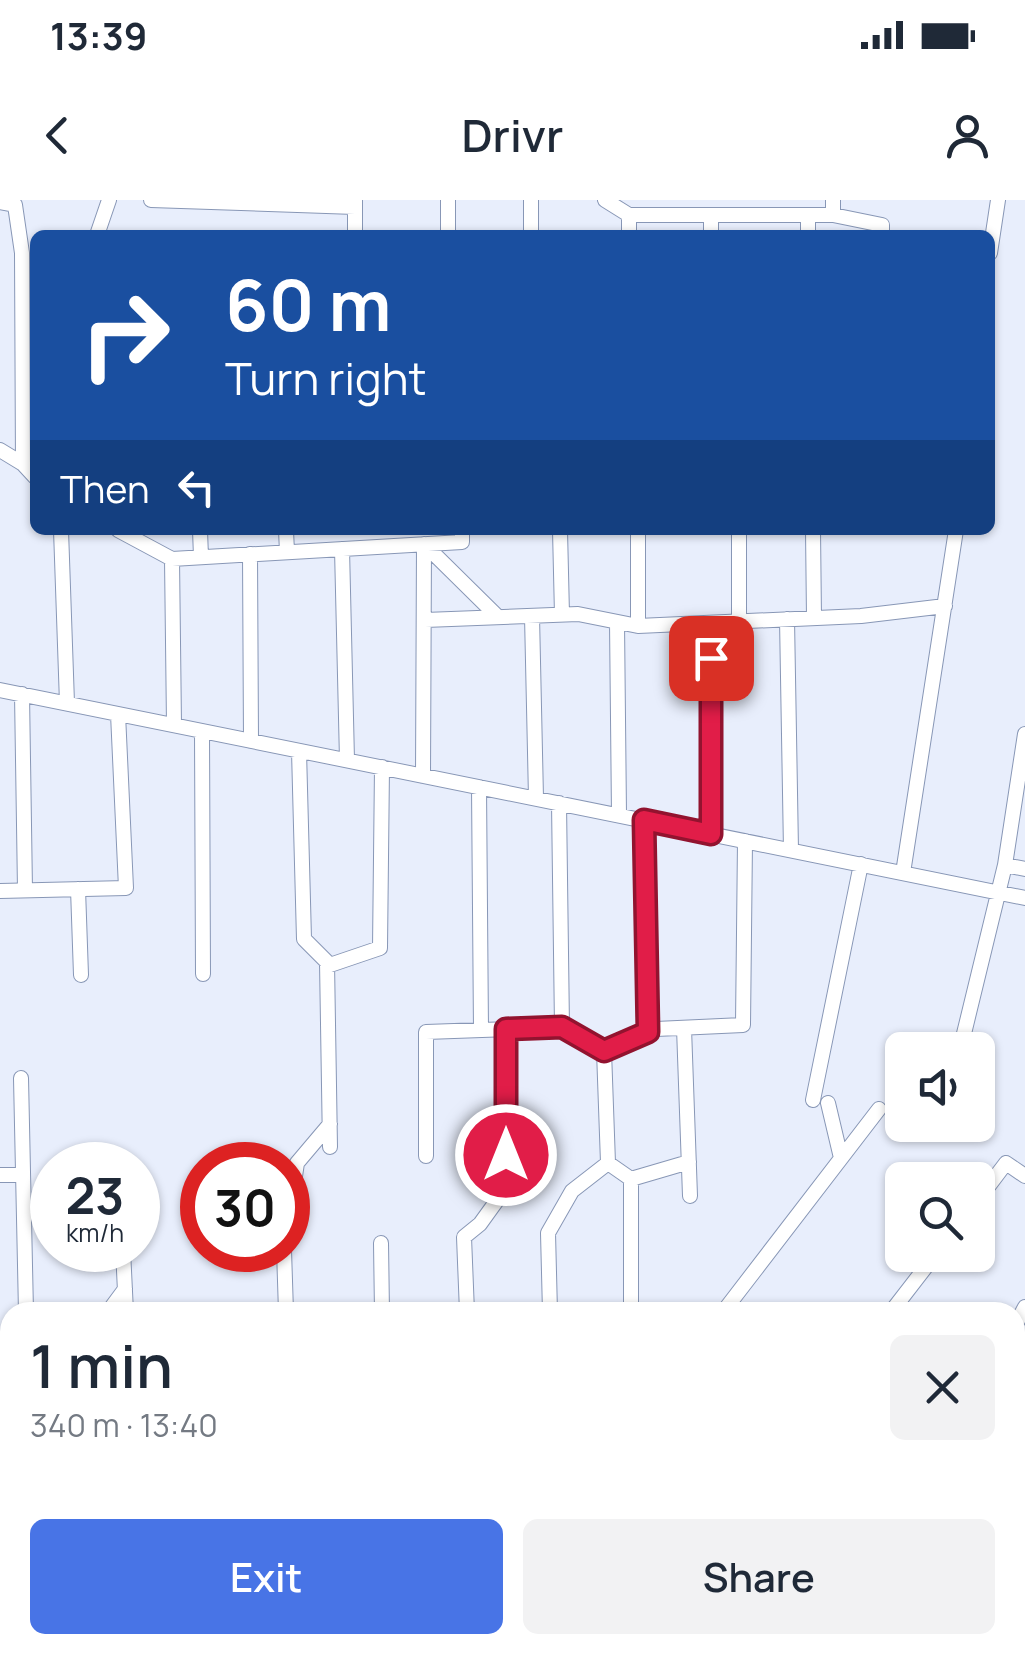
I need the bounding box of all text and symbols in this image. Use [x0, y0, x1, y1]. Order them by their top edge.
text: 13:39 [50, 9, 147, 61]
text: Drivr [462, 104, 563, 166]
icon: back [30, 108, 85, 163]
icon: person [940, 108, 995, 163]
text: 60 m [225, 256, 392, 352]
icon: right [60, 270, 190, 400]
text: Turn right [225, 347, 426, 409]
icon: left [169, 460, 224, 515]
text: Then [60, 462, 149, 514]
pin [669, 616, 754, 701]
icon: arrive [684, 631, 739, 686]
map controls [885, 1032, 995, 1272]
button: sound [885, 1032, 995, 1142]
position arrow [454, 1103, 558, 1207]
speed limit sign: 30 [180, 1142, 310, 1272]
text: 23 [66, 1161, 124, 1229]
button: search [885, 1162, 995, 1272]
text: km/h [66, 1215, 124, 1250]
text: 1 min [30, 1324, 173, 1406]
button: close [890, 1335, 995, 1440]
text: 340 m · 13:40 [30, 1403, 218, 1447]
button: Exit [30, 1519, 503, 1634]
button: Share [523, 1519, 995, 1634]

